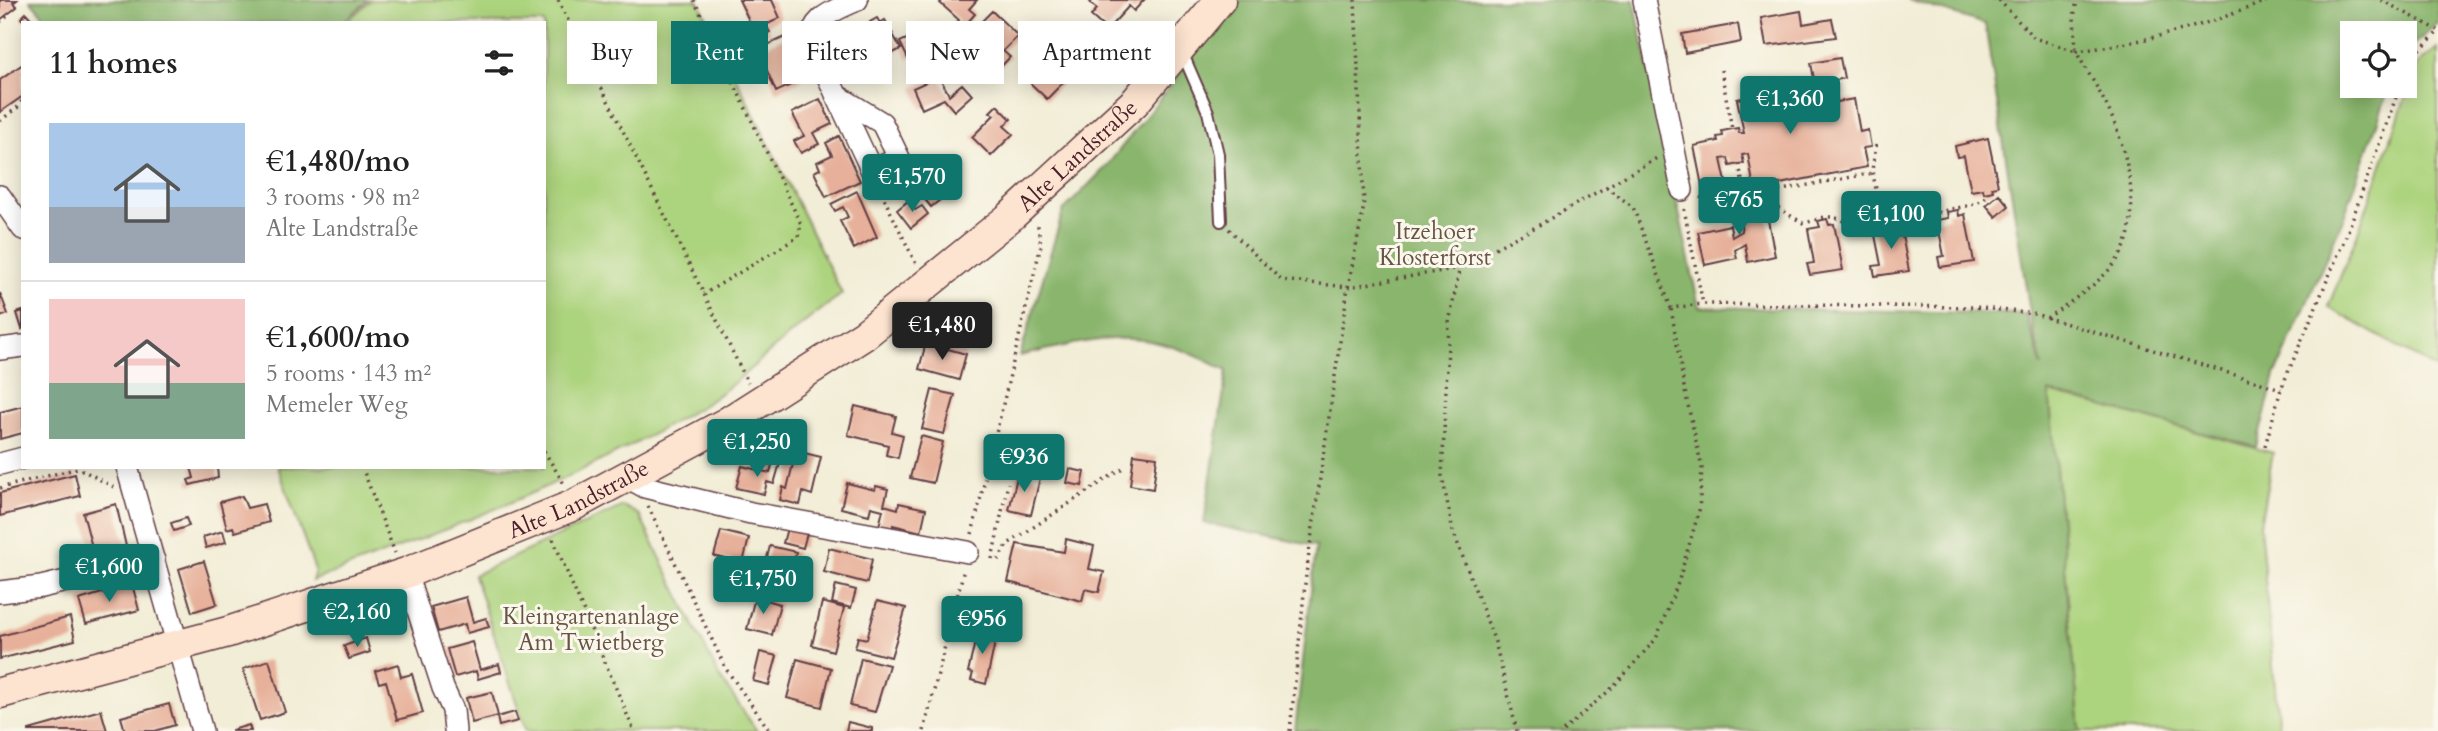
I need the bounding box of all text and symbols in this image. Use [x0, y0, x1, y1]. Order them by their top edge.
chip: Buy [567, 21, 657, 84]
chip: Rent [671, 21, 768, 84]
chip: Filters [782, 21, 892, 84]
chip: New [906, 21, 1004, 84]
chip: Apartment [1018, 21, 1175, 84]
map controls [2340, 21, 2417, 98]
button: locate [2340, 21, 2417, 98]
text: 11 homes [49, 43, 178, 84]
icon: filters [480, 44, 518, 82]
pin: €1,360 [1733, 76, 1847, 136]
text: €1,360 [1756, 83, 1824, 114]
street label: Alte Landstraße [1010, 92, 1144, 218]
text: €1,480/mo [266, 141, 410, 182]
icon: home [105, 151, 189, 235]
pin: €1,570 [855, 154, 969, 214]
text: €1,570 [878, 161, 946, 192]
pin: €765 [1698, 177, 1780, 237]
text: 3 rooms · 98 m² [266, 182, 419, 213]
text: €765 [1714, 184, 1764, 215]
pin: €1,100 [1834, 191, 1948, 251]
text: €1,100 [1857, 198, 1925, 229]
text: Alte Landstraße [266, 213, 419, 244]
park label: Itzehoer Klosterforst [1379, 216, 1491, 273]
pin: €1,480 [885, 302, 999, 362]
text: €1,480 [908, 309, 976, 340]
text: €1,600/mo [266, 317, 410, 358]
icon: home [105, 327, 189, 411]
text: 5 rooms · 143 m² [266, 358, 431, 389]
text: Memeler Weg [266, 389, 408, 420]
pin: €1,250 [700, 420, 814, 479]
text: €1,250 [723, 426, 791, 457]
pin: €936 [983, 434, 1065, 494]
text: €936 [999, 441, 1049, 472]
street label: Alte Landstraße [503, 452, 654, 546]
pin: €1,600 [52, 544, 166, 604]
text: €1,600 [75, 551, 143, 582]
pin: €1,750 [706, 556, 820, 616]
text: €1,750 [729, 563, 797, 594]
pin: €2,160 [300, 590, 414, 649]
text: €2,160 [323, 596, 391, 627]
pin: €956 [941, 596, 1023, 656]
park label: Kleingartenanlage Am Twietberg [502, 601, 680, 658]
text: €956 [957, 603, 1007, 634]

